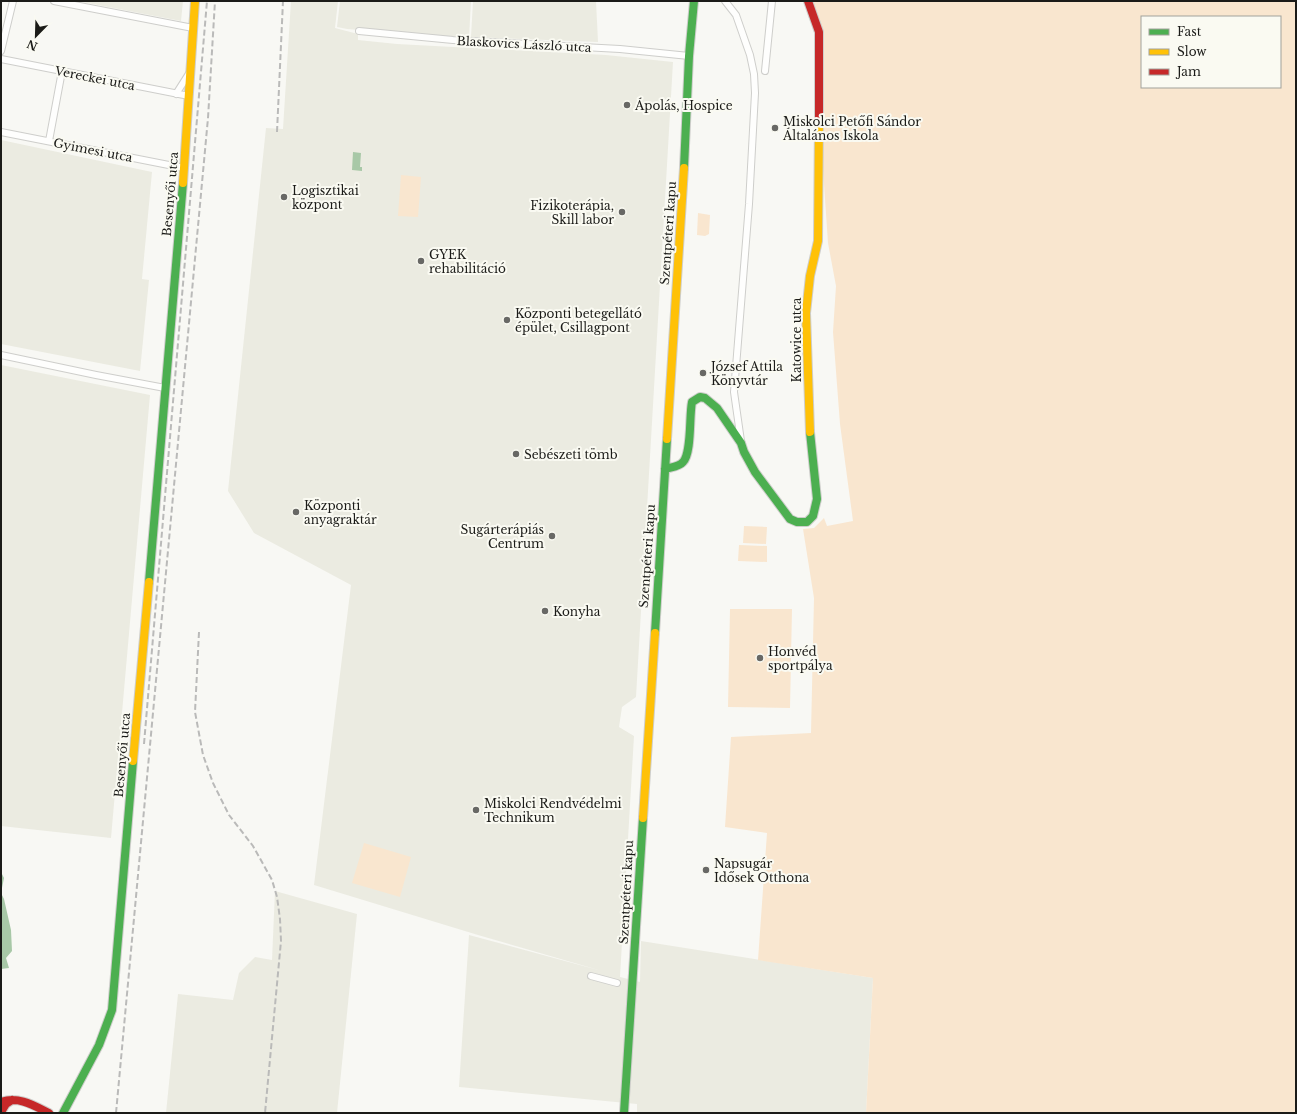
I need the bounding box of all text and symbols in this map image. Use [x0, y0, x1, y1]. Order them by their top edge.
north arrow [16, 16, 56, 56]
legend [1141, 16, 1281, 88]
text: Fast [1177, 24, 1202, 39]
street label: Blaskovics László utca [456, 33, 592, 55]
text: N [24, 36, 40, 54]
text: Slow [1177, 44, 1207, 59]
street label: Vereckei utca [53, 63, 137, 93]
text: Jam [1175, 64, 1201, 79]
place label: Ápolás, Hospice [634, 97, 733, 113]
marker: Ápolás, Hospice [622, 100, 632, 110]
place label: Miskolci Petőfi Sándor Általános Iskola [782, 114, 921, 143]
marker: Miskolci Petőfi Sándor Általános Iskola [770, 123, 780, 133]
street label: Gyimesi utca [52, 135, 134, 165]
street label: Besenyői utca [159, 151, 181, 237]
street label: Szentpéteri kapu [657, 181, 679, 285]
place label: Logisztikai központ [292, 183, 359, 212]
marker: Logisztikai központ [279, 192, 289, 202]
place label: Fizikoterápia, Skill labor [530, 198, 614, 227]
marker: Fizikoterápia, Skill labor [617, 207, 627, 217]
place label: GYEK rehabilitáció [429, 247, 506, 276]
marker: GYEK rehabilitáció [416, 256, 426, 266]
street label: Katowice utca [789, 297, 804, 382]
place label: Központi betegellátó épület, Csillagpont [515, 306, 642, 335]
marker: Központi betegellátó épület, Csillagpont [502, 315, 512, 325]
place label: József Attila Könyvtár [709, 359, 783, 388]
marker: József Attila Könyvtár [698, 368, 708, 378]
place label: Sebészeti tömb [524, 447, 618, 462]
marker: Sebészeti tömb [511, 449, 521, 459]
place label: Központi anyagraktár [304, 498, 377, 527]
street label: Szentpéteri kapu [636, 504, 658, 608]
marker: Központi anyagraktár [291, 507, 301, 517]
place label: Sugárterápiás Centrum [461, 522, 544, 551]
marker: Sugárterápiás Centrum [547, 531, 557, 541]
place label: Konyha [553, 604, 601, 619]
marker: Konyha [540, 606, 550, 616]
place label: Honvéd sportpálya [768, 644, 833, 673]
marker: Honvéd sportpálya [755, 653, 765, 663]
street label: Besenyői utca [111, 712, 133, 798]
place label: Miskolci Rendvédelmi Technikum [484, 796, 622, 825]
marker: Miskolci Rendvédelmi Technikum [471, 805, 481, 815]
street label: Szentpéteri kapu [616, 840, 636, 944]
place label: Napsugár Idősek Otthona [714, 856, 809, 885]
marker: Napsugár Idősek Otthona [701, 865, 711, 875]

